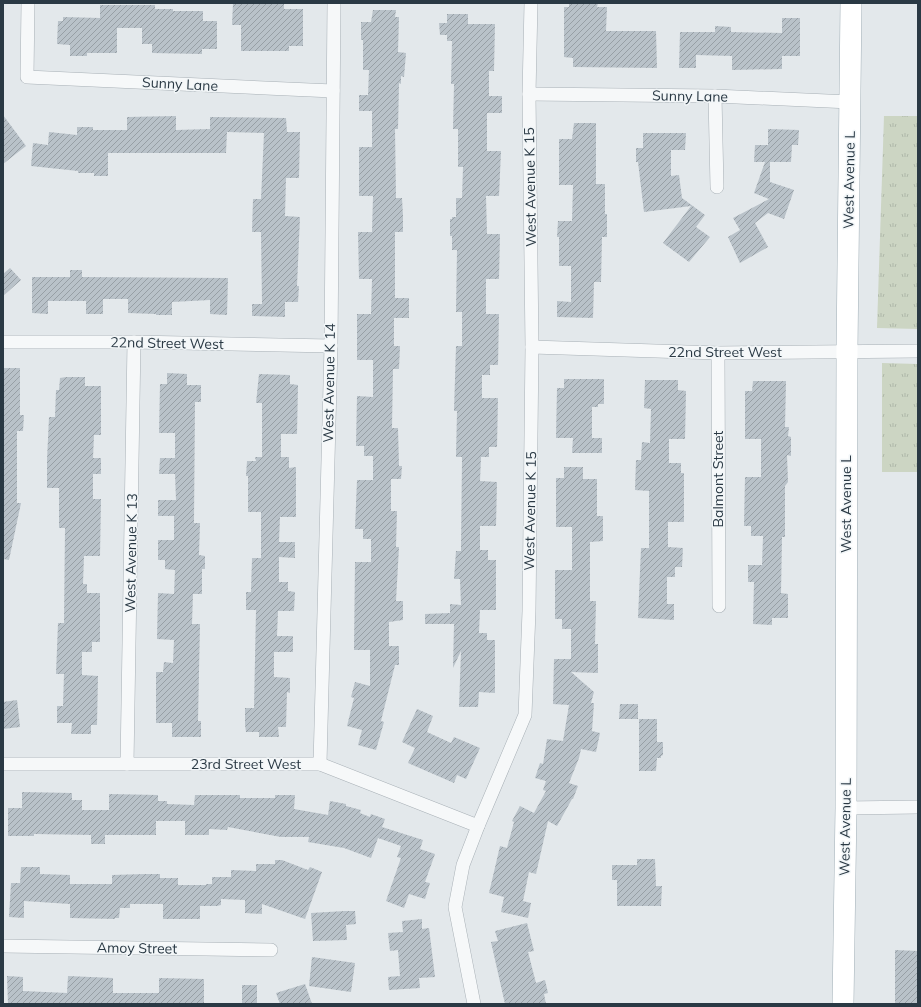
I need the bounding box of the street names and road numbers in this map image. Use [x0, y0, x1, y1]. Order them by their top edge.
street label: Sunny Lane [142, 73, 218, 95]
street label: Sunny Lane [652, 86, 728, 106]
street label: West Avenue K 15 [520, 127, 540, 247]
street label: West Avenue L [839, 131, 859, 229]
street label: West Avenue K 14 [319, 322, 339, 443]
street label: 22nd Street West [110, 333, 224, 353]
street label: 22nd Street West [668, 343, 782, 361]
street label: Balmont Street [709, 430, 727, 528]
street label: West Avenue K 15 [520, 451, 540, 571]
street label: West Avenue L [837, 455, 855, 553]
street label: West Avenue K 13 [121, 493, 141, 613]
street label: 23rd Street West [191, 755, 301, 773]
street label: West Avenue L [835, 778, 855, 876]
street label: Amoy Street [97, 938, 177, 958]

